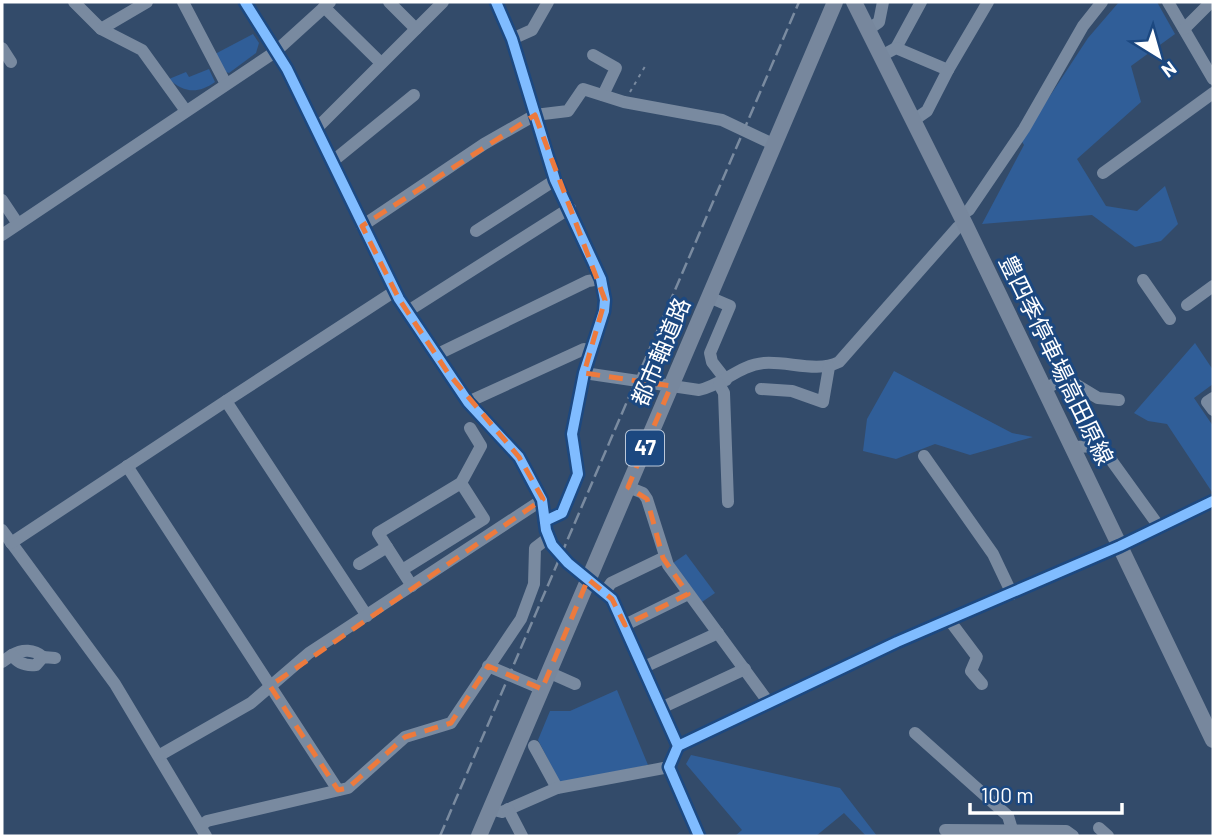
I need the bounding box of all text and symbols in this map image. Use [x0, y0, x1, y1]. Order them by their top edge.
north arrow [1124, 21, 1194, 91]
text: N [1158, 57, 1182, 83]
street label: 豊四季停車場高田原線 [994, 250, 1120, 469]
street label: 都市軸道路 [625, 293, 695, 410]
road number: 47 [626, 430, 664, 466]
scale bar [970, 772, 1122, 816]
text: 100 m [981, 782, 1034, 807]

